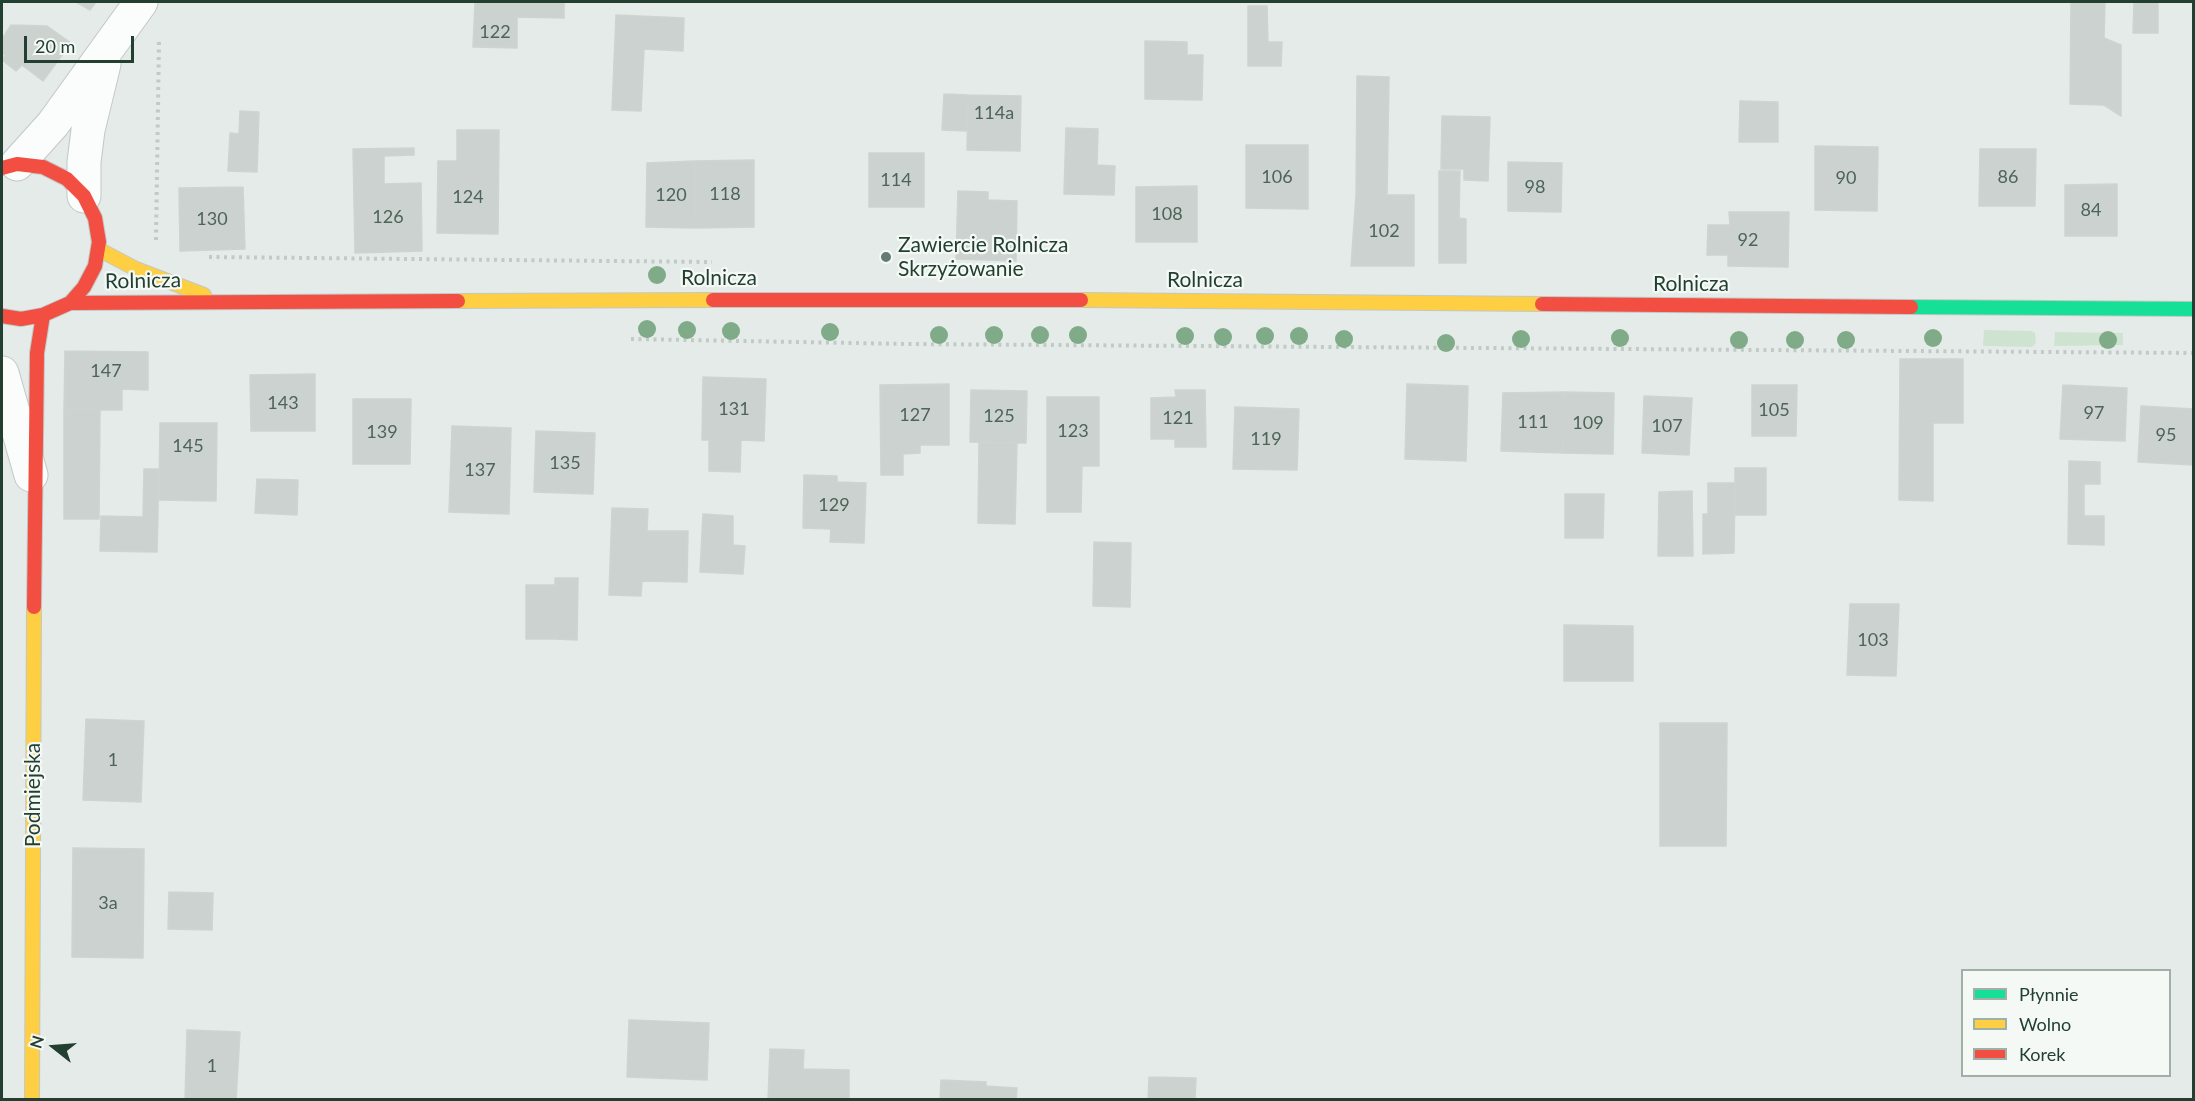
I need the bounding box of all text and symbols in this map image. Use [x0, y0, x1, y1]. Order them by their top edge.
house number: 122 [479, 21, 511, 43]
scale bar [27, 24, 136, 62]
text: 20 m [35, 35, 75, 57]
house number: 114a [974, 102, 1014, 124]
house number: 106 [1261, 166, 1293, 188]
house number: 86 [1998, 166, 2018, 188]
house number: 90 [1836, 167, 1856, 189]
house number: 114 [880, 169, 912, 191]
house number: 98 [1525, 176, 1545, 198]
house number: 118 [709, 183, 741, 205]
house number: 120 [655, 184, 687, 206]
house number: 124 [452, 186, 484, 208]
house number: 84 [2081, 199, 2101, 221]
house number: 108 [1151, 203, 1183, 225]
house number: 126 [372, 206, 404, 228]
house number: 130 [196, 208, 228, 230]
house number: 102 [1368, 220, 1400, 242]
house number: 92 [1738, 229, 1758, 251]
place label: Zawiercie Rolnicza Skrzyżowanie [898, 232, 1068, 282]
marker: Zawiercie Rolnicza Skrzyżowanie [879, 250, 893, 264]
street label: Rolnicza [681, 265, 757, 291]
street label: Rolnicza [1167, 267, 1243, 293]
street label: Rolnicza [105, 268, 181, 294]
street label: Rolnicza [1653, 271, 1729, 297]
house number: 147 [90, 360, 122, 382]
house number: 143 [267, 392, 299, 414]
house number: 131 [718, 398, 750, 420]
house number: 105 [1758, 399, 1790, 421]
house number: 97 [2084, 402, 2104, 424]
house number: 127 [899, 404, 931, 426]
house number: 125 [983, 405, 1015, 427]
house number: 121 [1162, 407, 1194, 429]
house number: 111 [1517, 411, 1549, 433]
house number: 109 [1572, 412, 1604, 434]
house number: 107 [1651, 415, 1683, 437]
house number: 123 [1057, 420, 1089, 442]
house number: 139 [366, 421, 398, 443]
house number: 95 [2156, 424, 2176, 446]
house number: 119 [1250, 428, 1282, 450]
house number: 145 [172, 435, 204, 457]
house number: 135 [549, 452, 581, 474]
house number: 137 [464, 459, 496, 481]
house number: 129 [818, 494, 850, 516]
house number: 103 [1857, 629, 1889, 651]
street label: Podmiejska [20, 743, 46, 847]
house number: 1 [108, 749, 118, 771]
house number: 3a [98, 892, 118, 914]
legend [1961, 969, 2171, 1077]
text: Płynnie [2019, 983, 2079, 1005]
text: Wolno [2019, 1013, 2071, 1035]
north arrow [24, 1017, 84, 1077]
text: N [25, 1033, 47, 1050]
text: Korek [2019, 1043, 2065, 1065]
house number: 1 [207, 1055, 217, 1077]

